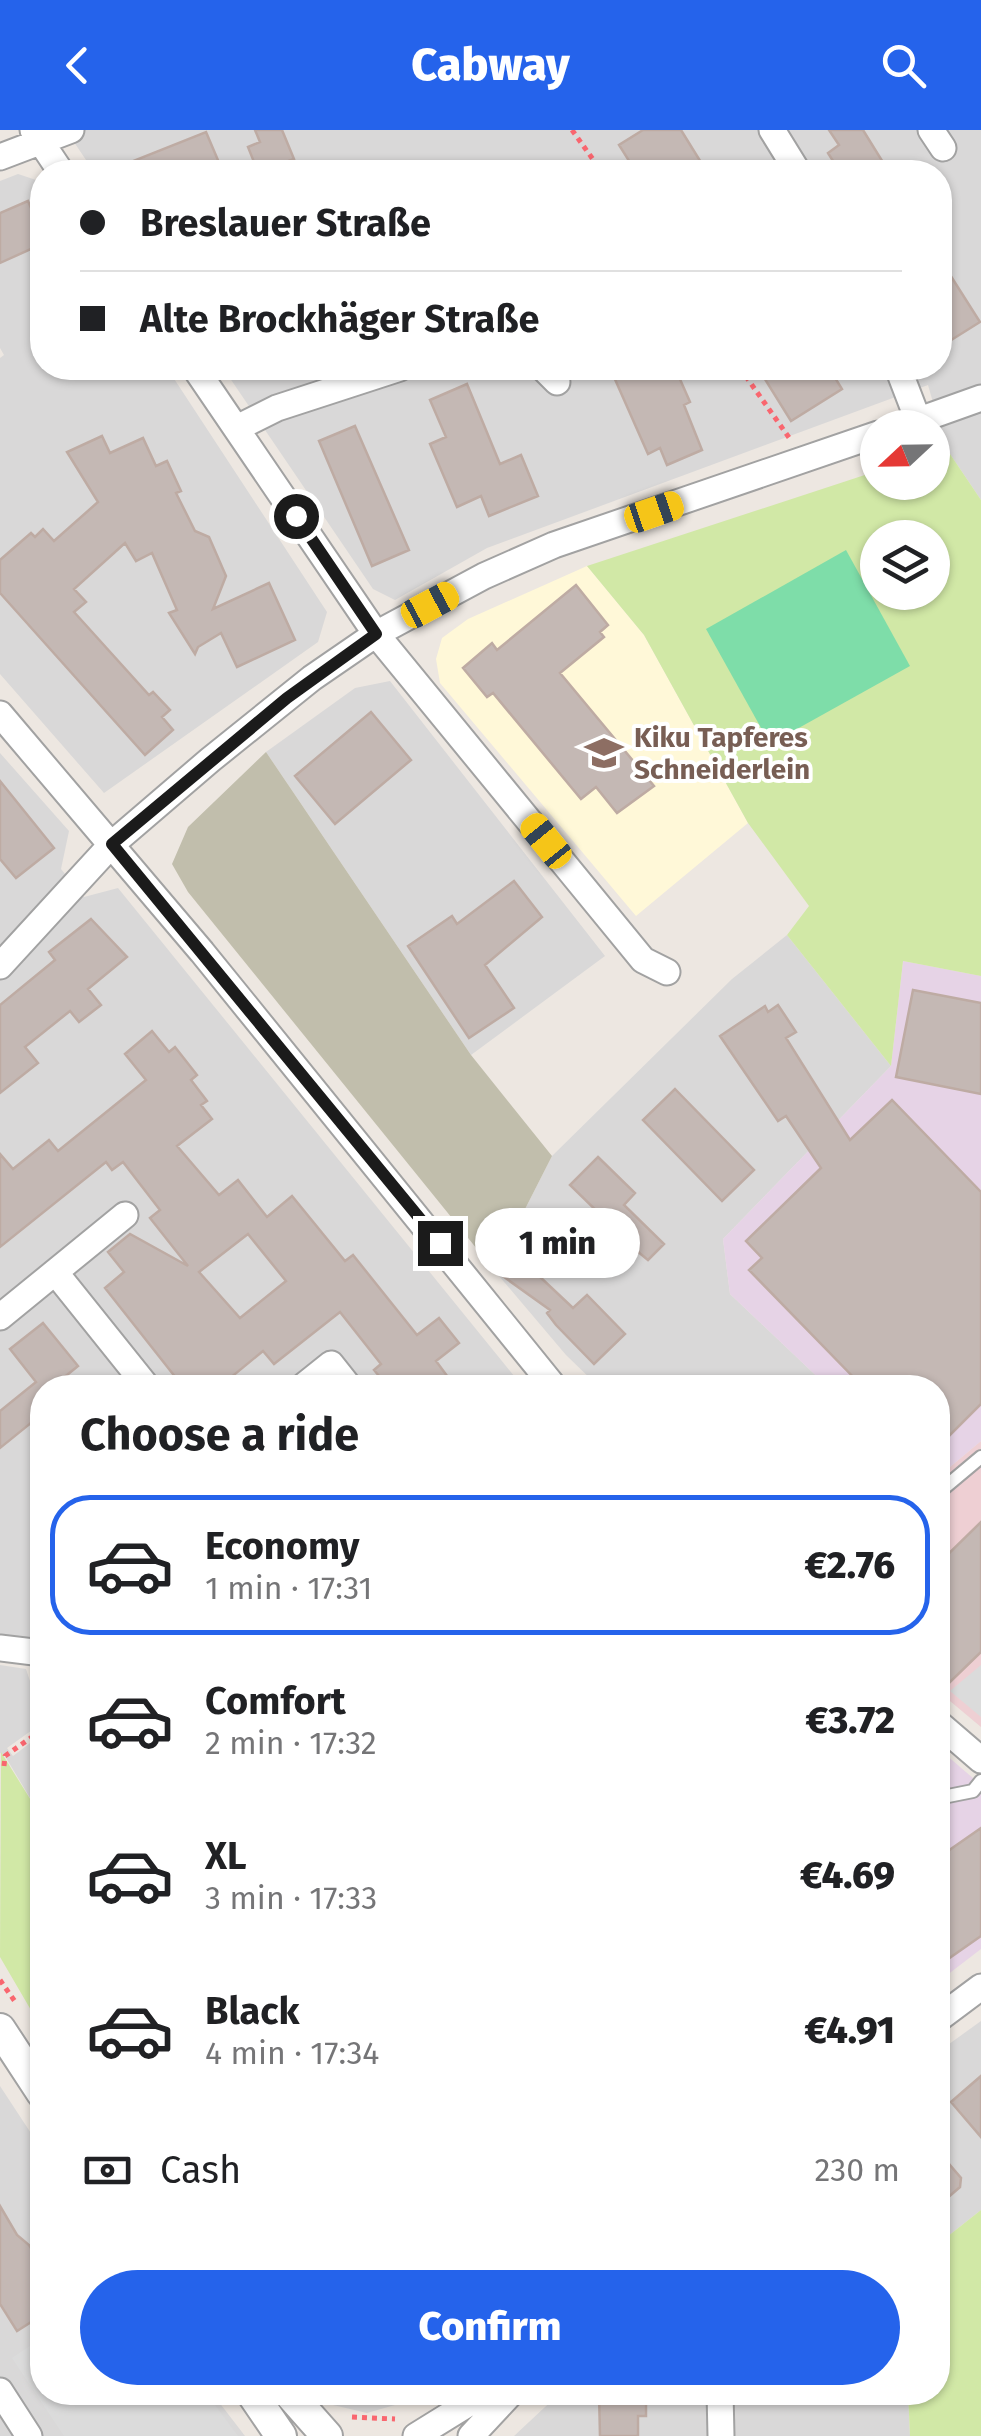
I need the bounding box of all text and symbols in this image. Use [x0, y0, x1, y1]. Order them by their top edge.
icon: back [50, 38, 105, 93]
text: Cabway [411, 38, 570, 92]
icon: search [876, 38, 931, 93]
text: Breslauer Straße [140, 200, 431, 246]
text: Alte Brockhäger Straße [140, 296, 539, 342]
north arrow [860, 410, 950, 500]
map controls [860, 410, 950, 610]
car [621, 488, 687, 536]
route start [274, 494, 319, 539]
button: layers [860, 520, 950, 610]
car [396, 578, 464, 632]
place label: Kiku Tapferes Schneiderlein [634, 721, 810, 786]
school or university icon: Kiku Tapferes Schneiderlein [583, 732, 625, 774]
car [515, 808, 577, 874]
callout: 1 min [475, 1208, 640, 1278]
route end [418, 1221, 463, 1266]
text: 1 min [519, 1224, 596, 1262]
text: Choose a ride [80, 1408, 359, 1462]
icon: car [85, 1520, 175, 1610]
text: Economy [205, 1523, 360, 1569]
text: €2.76 [805, 1542, 895, 1588]
text: 1 min · 17:31 [205, 1569, 372, 1607]
icon: car [85, 1675, 175, 1765]
text: Comfort [205, 1678, 346, 1724]
text: €3.72 [806, 1697, 895, 1743]
text: 2 min · 17:32 [205, 1724, 377, 1762]
icon: car [85, 1830, 175, 1920]
text: XL [205, 1833, 247, 1879]
text: €4.69 [800, 1852, 895, 1898]
text: 3 min · 17:33 [205, 1879, 377, 1917]
icon: car [85, 1985, 175, 2075]
text: Black [205, 1988, 300, 2034]
text: €4.91 [804, 2007, 895, 2053]
text: 4 min · 17:34 [205, 2034, 379, 2072]
icon: cash [80, 2143, 135, 2198]
text: Cash [160, 2147, 241, 2193]
text: 230 m [815, 2151, 900, 2189]
button: Confirm [80, 2270, 900, 2385]

